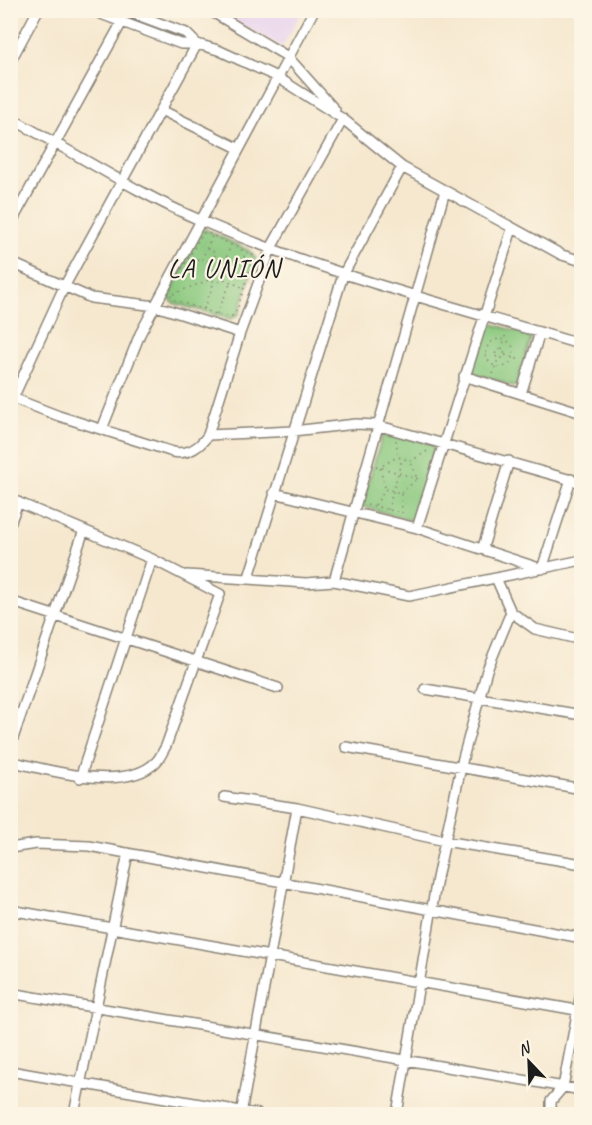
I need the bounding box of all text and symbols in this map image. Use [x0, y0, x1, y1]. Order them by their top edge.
district label: LA UNIÓN [167, 251, 283, 285]
north arrow [499, 1032, 559, 1092]
text: N [515, 1037, 535, 1060]

